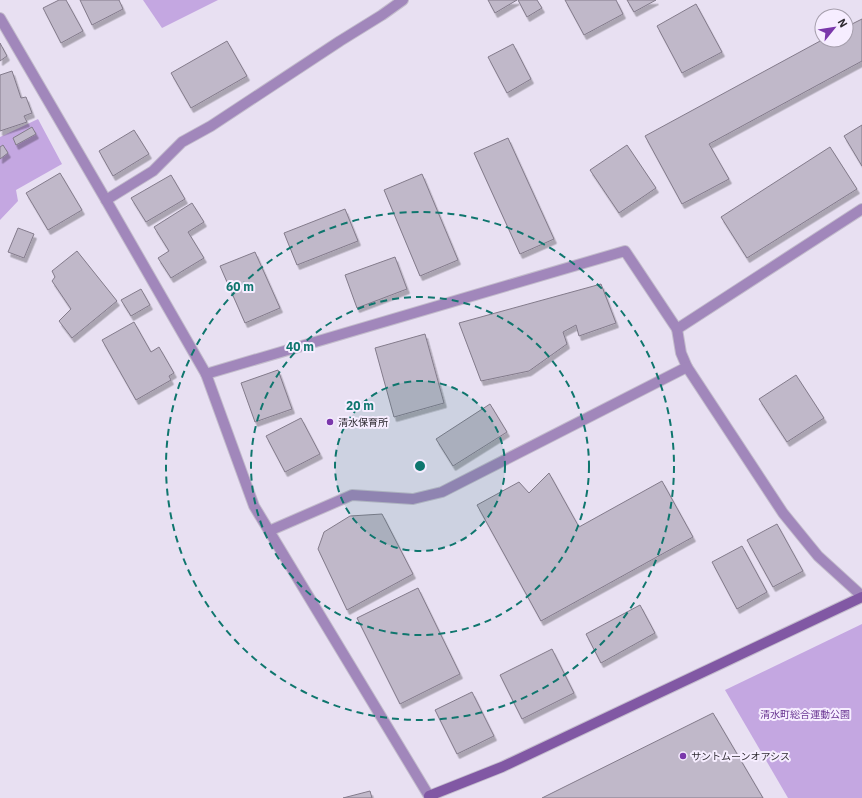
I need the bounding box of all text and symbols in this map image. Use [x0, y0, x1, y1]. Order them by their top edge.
north arrow [814, 8, 854, 48]
text: N [835, 16, 851, 30]
text: 60 m [226, 279, 254, 294]
text: 40 m [286, 339, 314, 354]
text: 20 m [346, 398, 374, 413]
place label: 清水保育所 [338, 416, 388, 429]
marker: 清水保育所 [325, 417, 335, 427]
centre of rings [413, 459, 427, 473]
park label: 清水町総合運動公園 [760, 708, 850, 721]
place label: サントムーンオアシス [691, 750, 790, 763]
marker: サントムーンオアシス [678, 751, 688, 761]

